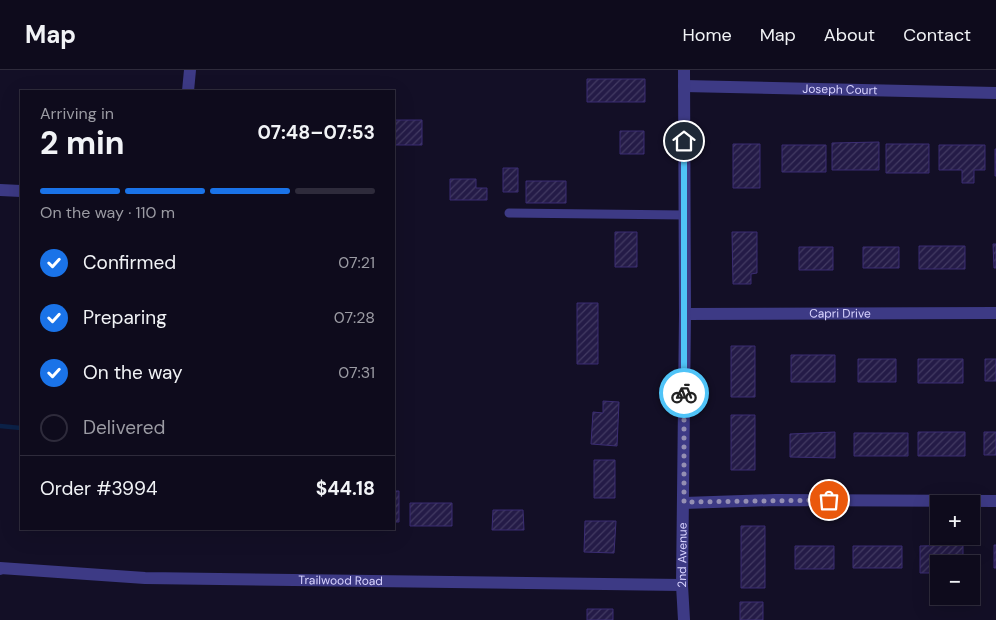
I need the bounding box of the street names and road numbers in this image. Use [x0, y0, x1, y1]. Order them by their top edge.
street label: Joseph Court [802, 81, 878, 98]
street label: Capri Drive [809, 305, 871, 322]
street label: 2nd Avenue [674, 522, 691, 588]
street label: Trailwood Road [298, 572, 383, 589]

